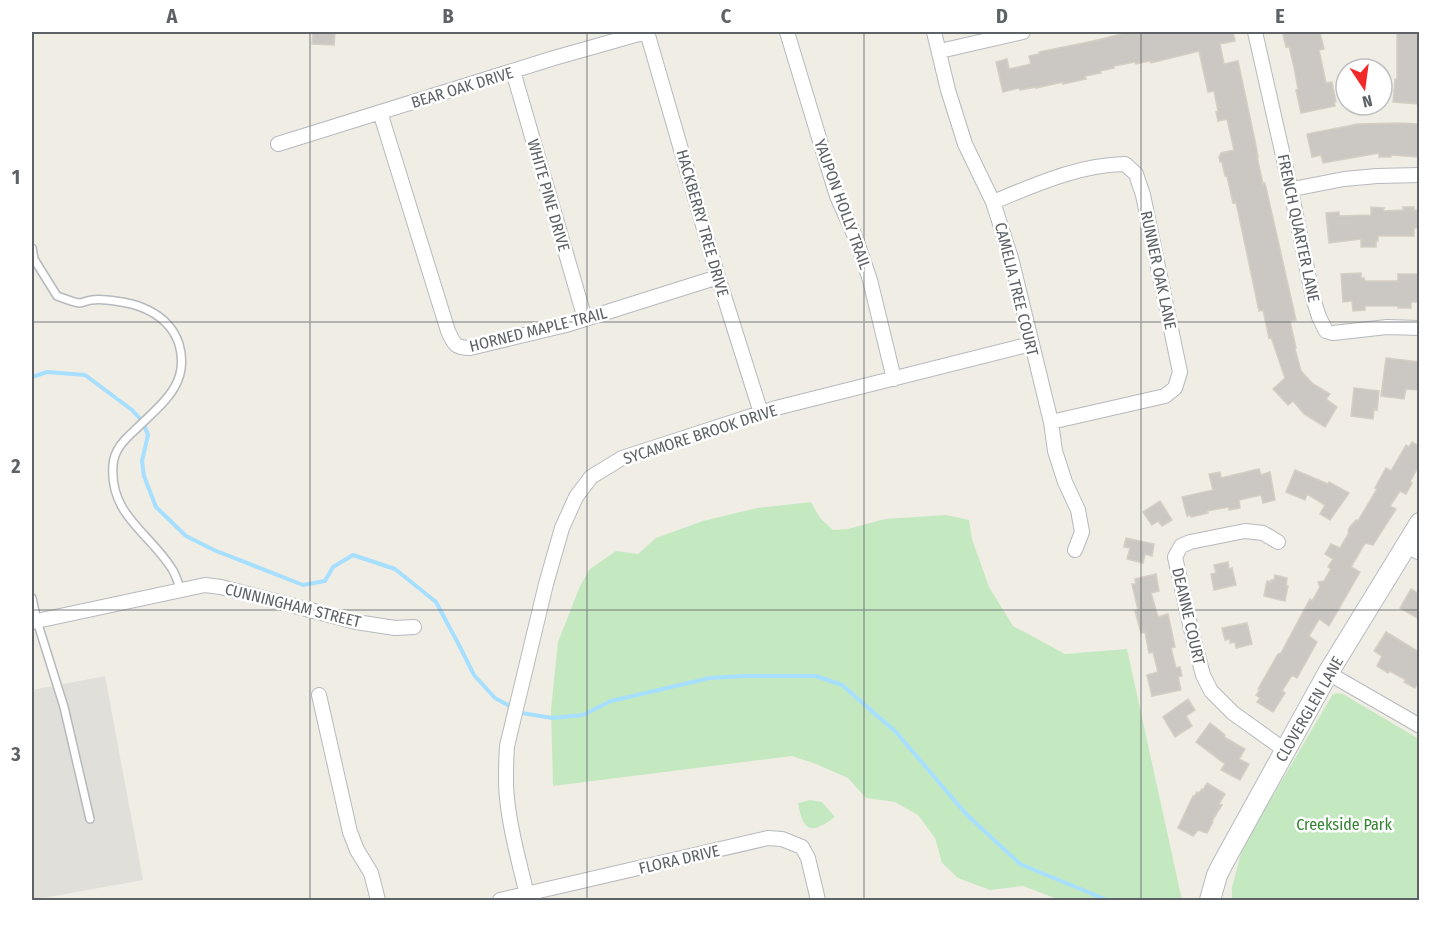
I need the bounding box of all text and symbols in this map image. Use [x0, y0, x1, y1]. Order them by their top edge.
text: A [166, 4, 179, 28]
text: B [442, 4, 454, 28]
text: C [721, 4, 732, 28]
text: D [996, 4, 1008, 28]
text: E [1275, 4, 1285, 28]
north arrow [1334, 57, 1394, 117]
street label: BEAR OAK DRIVE [409, 63, 515, 112]
text: N [1360, 91, 1374, 111]
street label: WHITE PINE DRIVE [523, 137, 574, 253]
street label: YAUPON HOLLY TRAIL [810, 137, 875, 272]
street label: HACKBERRY TREE DRIVE [672, 147, 733, 299]
street label: FRENCH QUARTER LANE [1274, 152, 1323, 304]
text: 1 [12, 165, 20, 189]
street label: RUNNER OAK LANE [1137, 209, 1180, 331]
street label: CAMELIA TREE COURT [991, 220, 1042, 358]
street label: HORNED MAPLE TRAIL [467, 303, 609, 356]
street label: SYCAMORE BROOK DRIVE [621, 401, 779, 468]
text: 2 [10, 454, 21, 478]
street label: DEANNE COURT [1168, 566, 1209, 667]
street label: CUNNINGHAM STREET [223, 579, 363, 632]
street label: CLOVERGLEN LANE [1272, 653, 1347, 765]
text: 3 [10, 742, 21, 766]
park label: Creekside Park [1296, 815, 1392, 834]
street label: FLORA DRIVE [637, 841, 721, 878]

